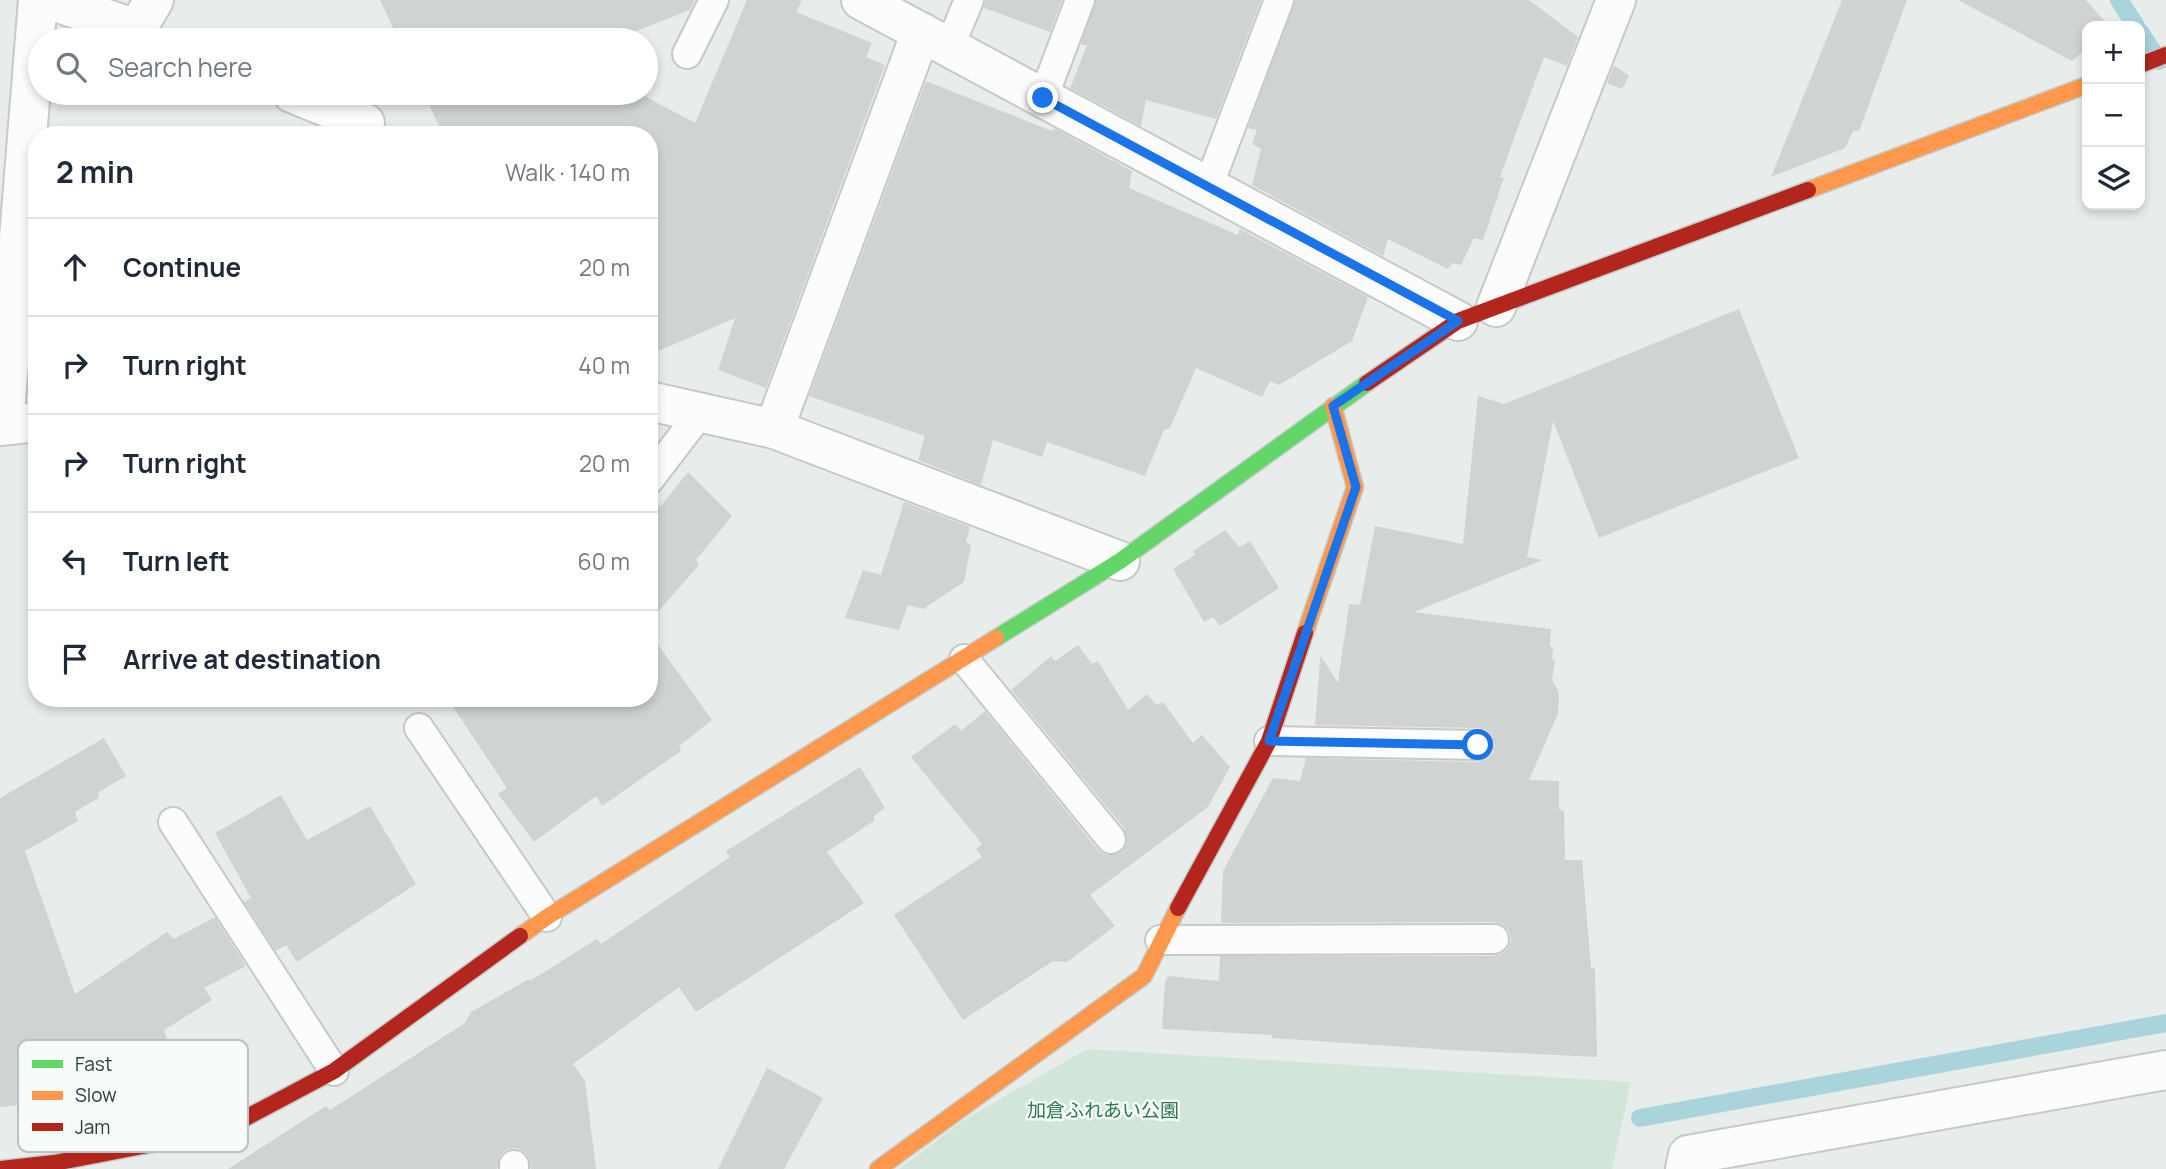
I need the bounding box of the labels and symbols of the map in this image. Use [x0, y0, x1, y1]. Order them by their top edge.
route end [1027, 82, 1058, 113]
route start [1462, 729, 1493, 760]
legend [18, 1040, 248, 1152]
text: Fast [75, 1051, 112, 1077]
text: Slow [75, 1082, 117, 1108]
park label: 加倉ふれあい公園 [1027, 1097, 1179, 1123]
text: Jam [75, 1114, 110, 1140]

